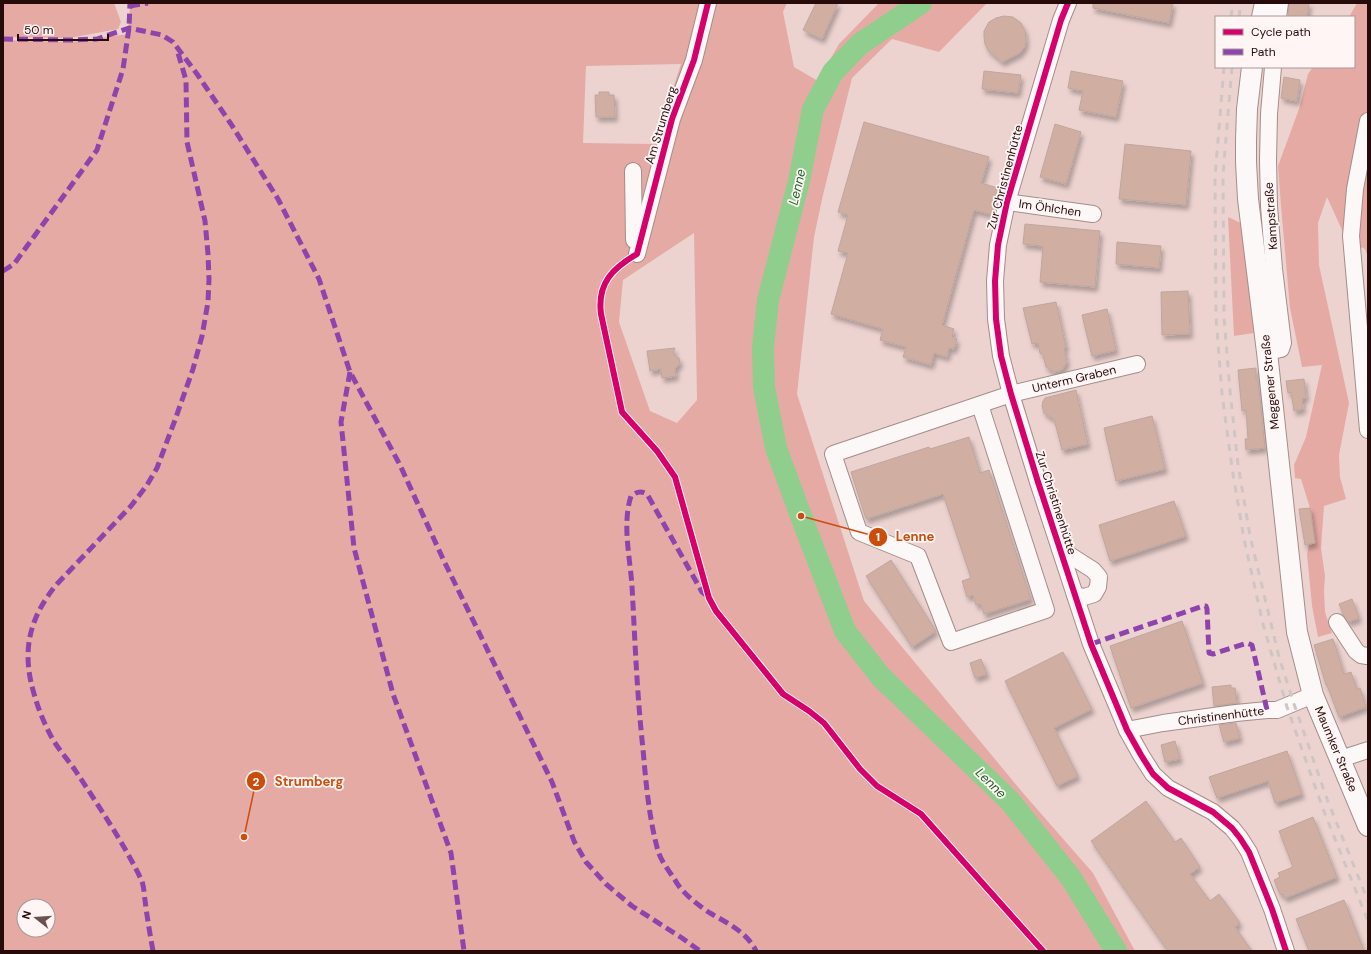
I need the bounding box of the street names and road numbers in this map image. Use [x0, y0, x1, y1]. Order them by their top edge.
street label: Am Strumberg [642, 84, 681, 166]
street label: Zur Christinenhütte [983, 123, 1027, 231]
street label: Kampstraße [1261, 182, 1281, 250]
street label: Im Öhlchen [1018, 196, 1082, 220]
street label: Meggener Straße [1257, 334, 1283, 430]
street label: Unterm Graben [1030, 362, 1118, 396]
street label: Zur Christinenhütte [1032, 449, 1080, 557]
street label: Christinenhütte [1177, 703, 1265, 729]
street label: Maumker Straße [1311, 704, 1361, 794]

